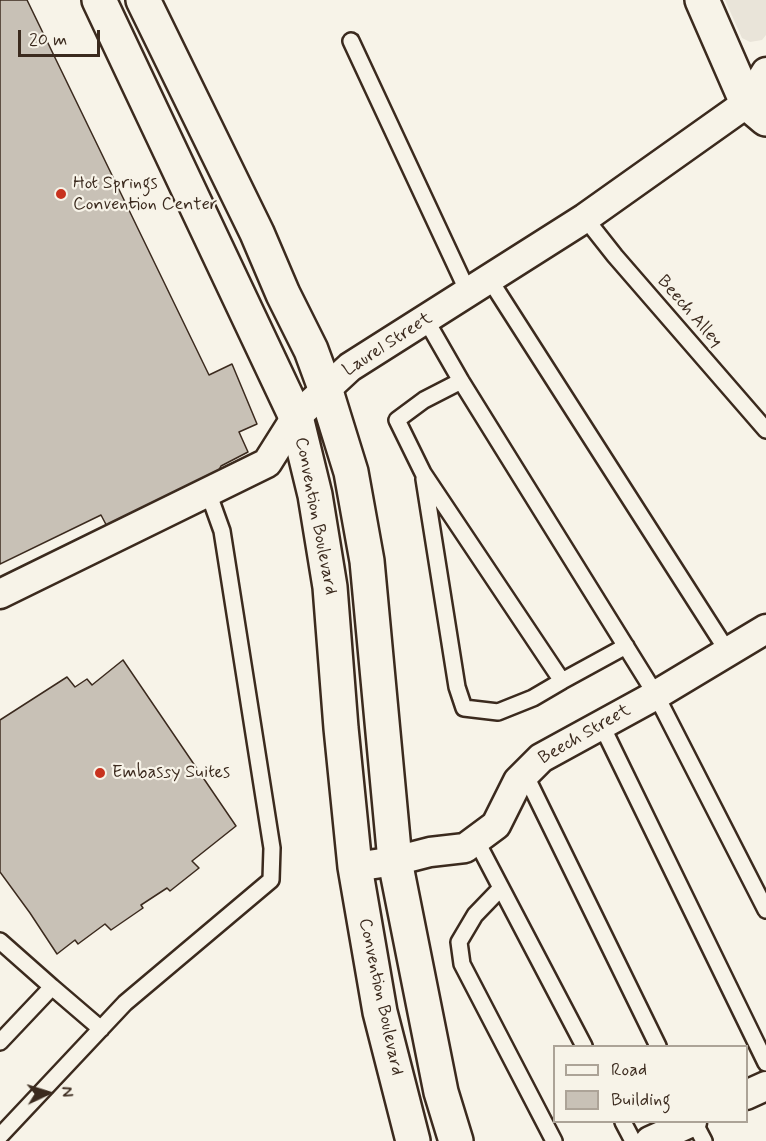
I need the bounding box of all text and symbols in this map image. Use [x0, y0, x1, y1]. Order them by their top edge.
scale bar [21, 18, 104, 56]
text: 20 m [29, 28, 67, 52]
place label: Hot Springs Convention Center [73, 173, 217, 216]
marker: Hot Springs Convention Center [54, 187, 68, 201]
street label: Beech Alley [652, 272, 726, 352]
street label: Laurel Street [339, 308, 437, 382]
street label: Convention Boulevard [289, 435, 341, 597]
street label: Beech Street [535, 700, 635, 770]
place label: Embassy Suites [112, 762, 230, 784]
marker: Embassy Suites [93, 766, 107, 780]
street label: Convention Boulevard [353, 916, 407, 1078]
legend [553, 1045, 748, 1123]
text: Road [611, 1058, 647, 1082]
north arrow [18, 1063, 78, 1123]
text: N [56, 1086, 77, 1098]
text: Building [611, 1088, 671, 1112]

